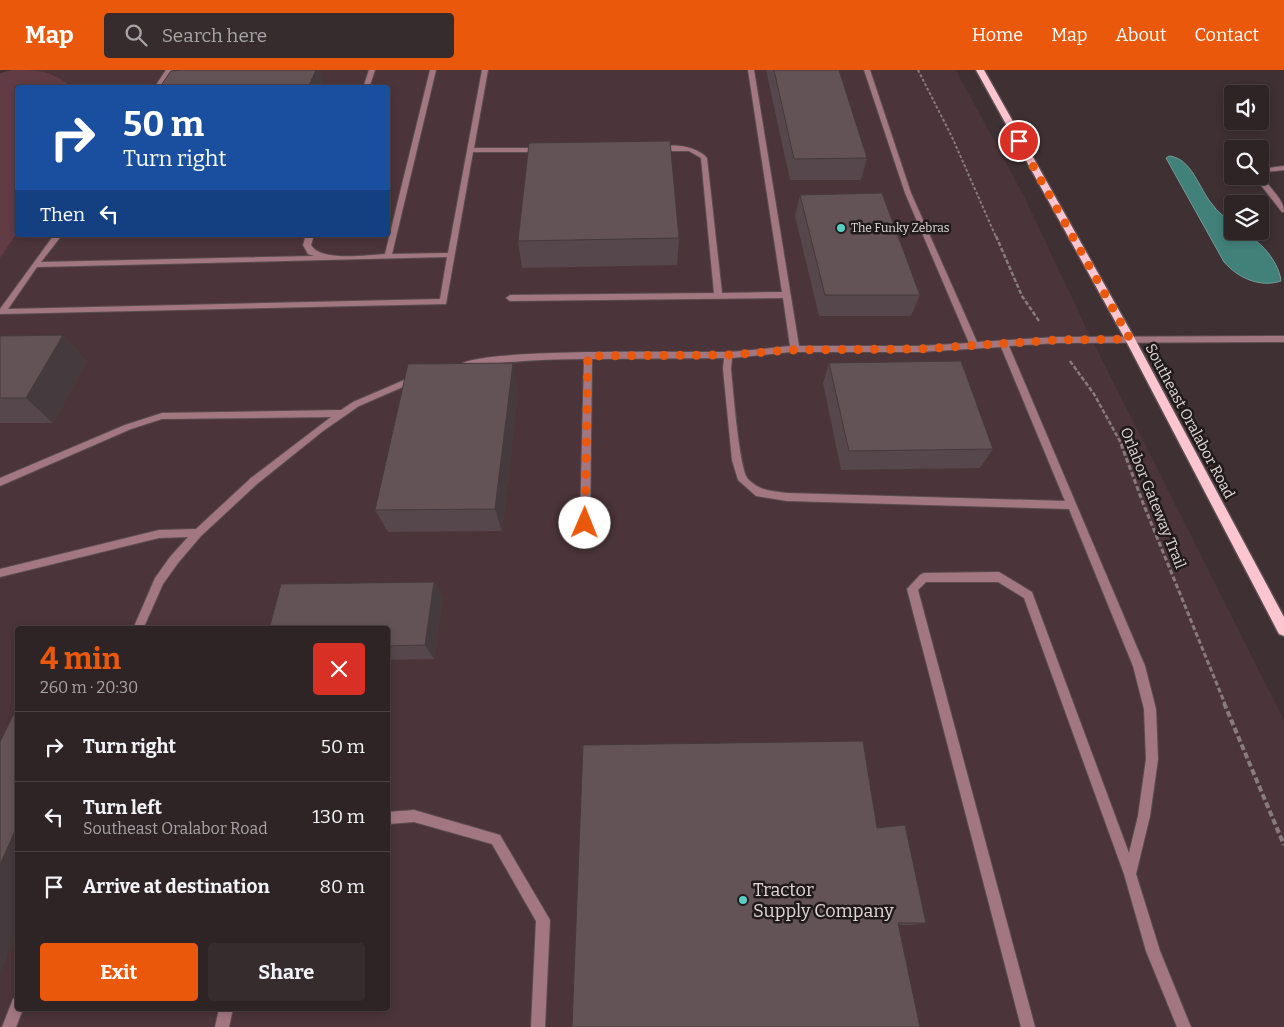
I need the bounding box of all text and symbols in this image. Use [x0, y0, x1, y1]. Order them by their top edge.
search box [104, 13, 454, 58]
text: Map [25, 21, 74, 49]
icon: search [122, 21, 150, 49]
text: Search here [162, 24, 267, 47]
text: Home [972, 24, 1023, 46]
text: Map [1051, 24, 1087, 46]
text: About [1115, 24, 1166, 46]
text: Contact [1194, 24, 1259, 46]
map controls [1224, 85, 1269, 240]
button: sound [1224, 85, 1269, 130]
text: 50 m [123, 103, 204, 145]
icon: right [40, 105, 105, 170]
pin [998, 120, 1040, 162]
icon: arrive [1005, 127, 1033, 155]
button: search [1224, 140, 1269, 185]
text: Turn right [123, 145, 226, 172]
button: layers [1224, 195, 1269, 240]
icon: left [95, 200, 123, 228]
text: Then [40, 203, 85, 226]
place label: The Funky Zebras [851, 221, 950, 235]
marker: The Funky Zebras [835, 222, 847, 234]
street label: Southeast Oralabor Road [1141, 340, 1239, 502]
street label: Orlabor Gateway Trail [1116, 425, 1190, 571]
position arrow [558, 496, 610, 548]
text: 4 min [40, 641, 121, 677]
button: close [313, 643, 365, 695]
text: 260 m · 20:30 [40, 678, 138, 697]
icon: right [40, 733, 68, 761]
text: Turn right [83, 735, 176, 758]
text: 50 m [321, 735, 365, 758]
text: Turn left [83, 796, 162, 819]
icon: left [40, 803, 68, 831]
text: 130 m [312, 805, 365, 828]
text: Southeast Oralabor Road [83, 819, 268, 838]
icon: arrive [40, 873, 68, 901]
text: Arrive at destination [83, 875, 270, 898]
text: 80 m [319, 875, 365, 898]
place label: Tractor Supply Company [753, 879, 894, 922]
marker: Tractor Supply Company [737, 894, 749, 906]
button: Exit [40, 943, 198, 1001]
button: Share [208, 943, 365, 1001]

